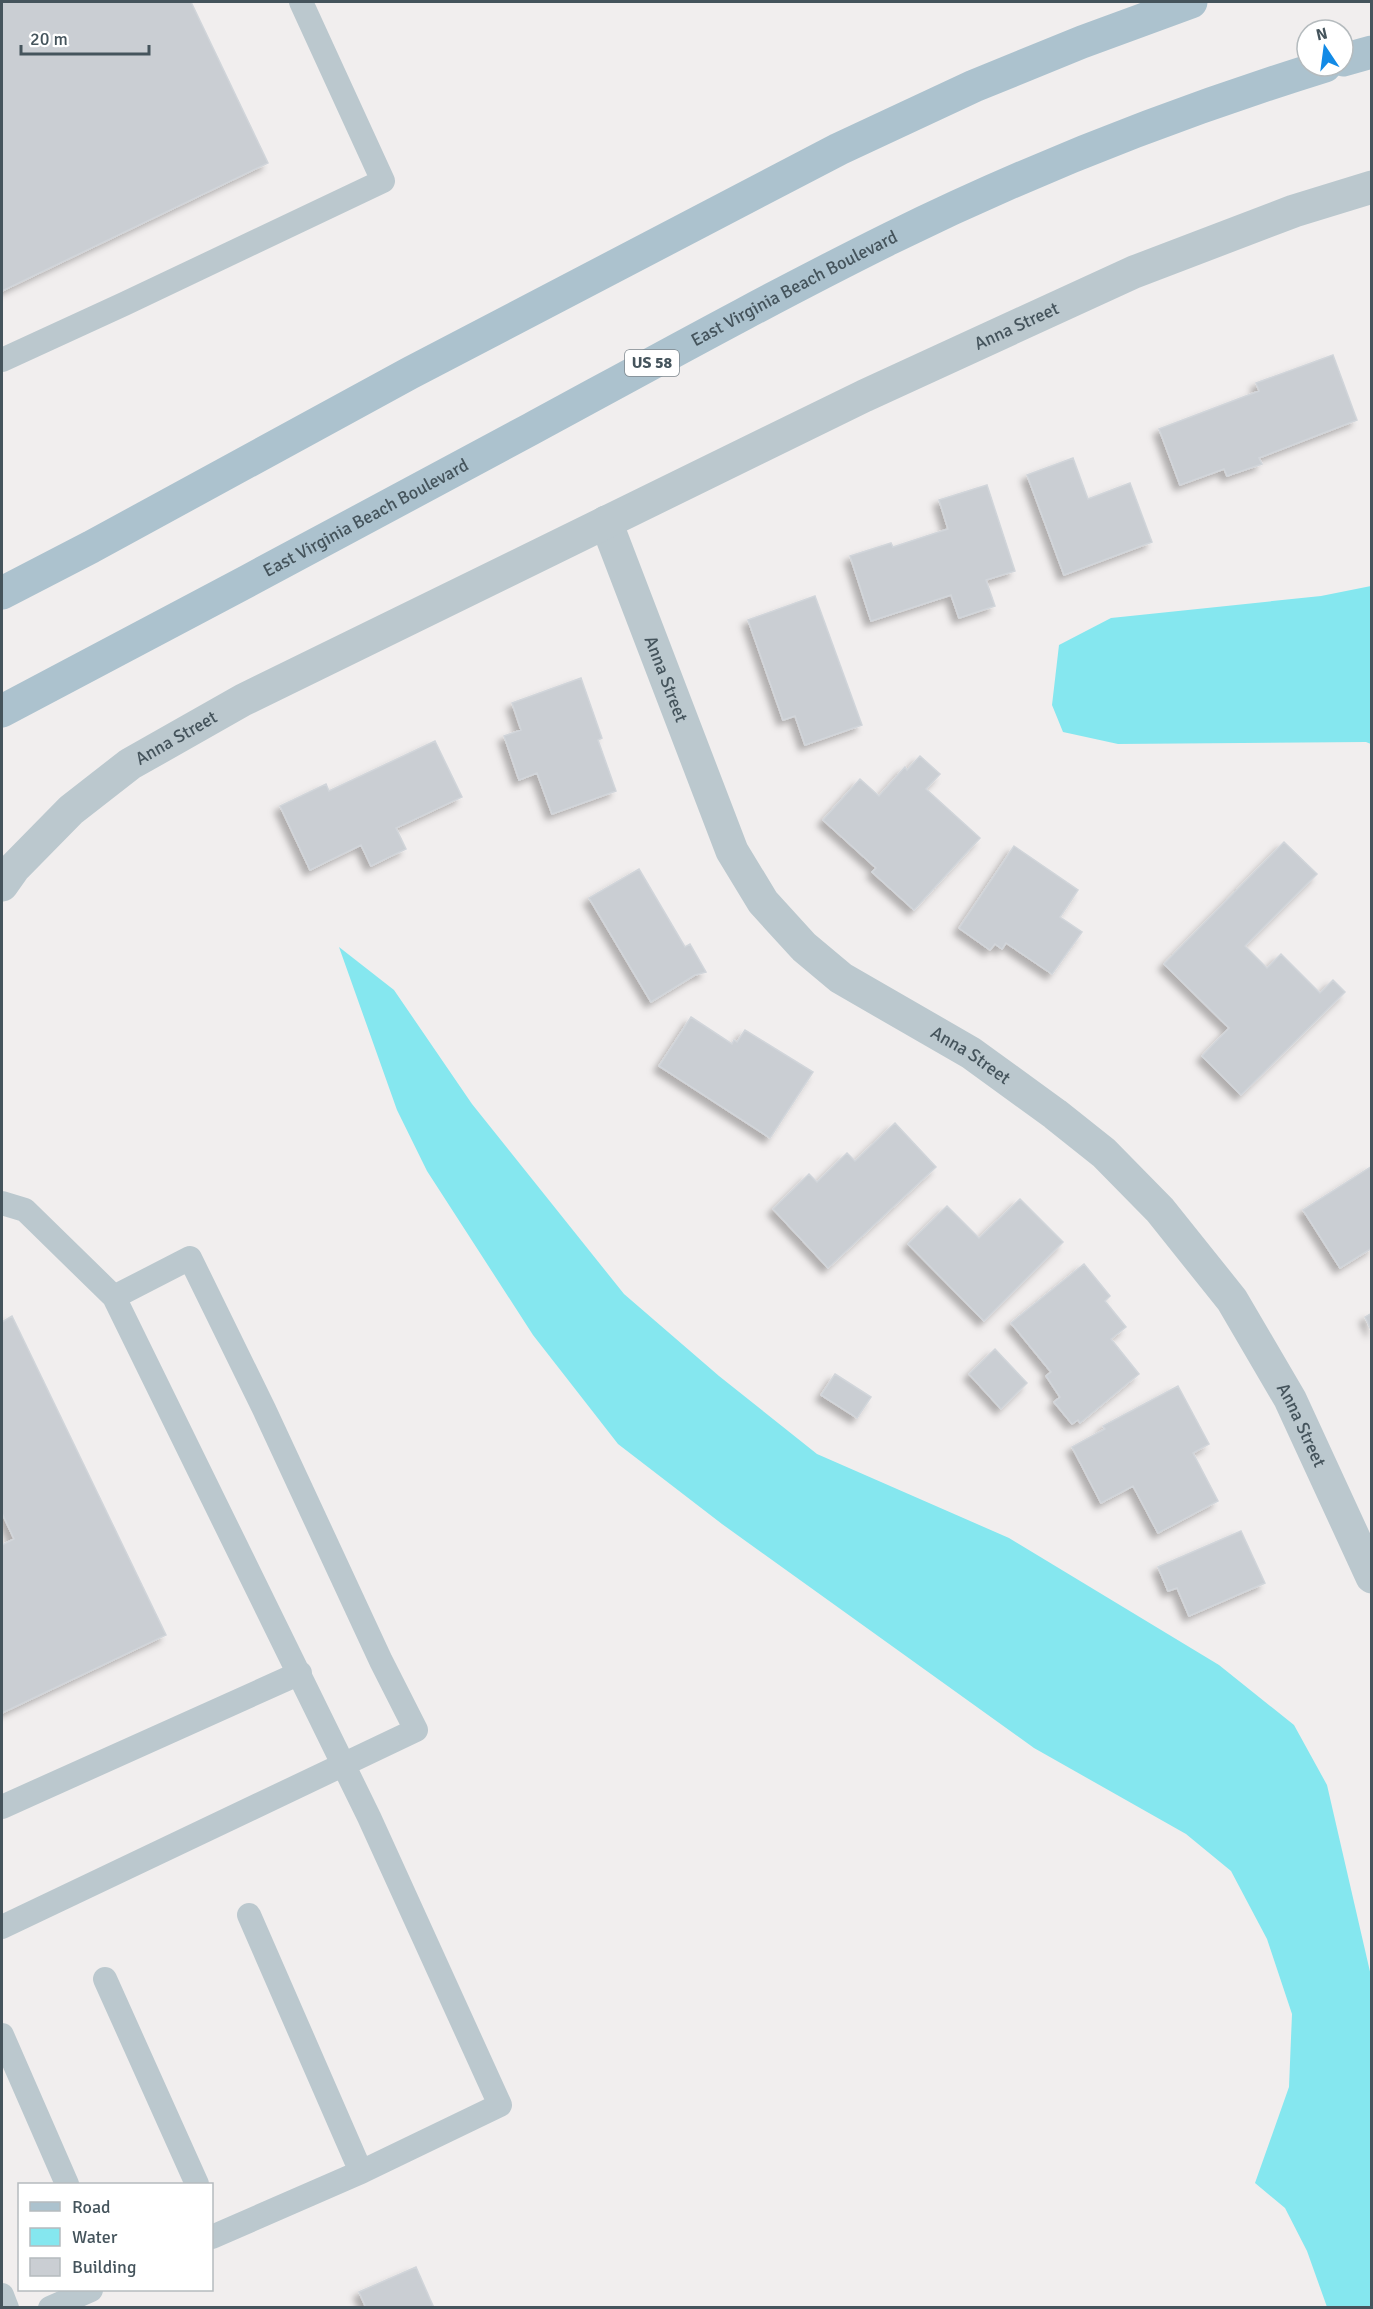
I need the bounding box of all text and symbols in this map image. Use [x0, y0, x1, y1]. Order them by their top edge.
scale bar [21, 18, 148, 56]
north arrow [1295, 18, 1355, 78]
text: N [1314, 23, 1330, 45]
text: 20 m [30, 28, 68, 50]
street label: East Virginia Beach Boulevard [687, 226, 901, 351]
street label: Anna Street [971, 297, 1062, 355]
road number: US 58 [625, 350, 679, 376]
street label: East Virginia Beach Boulevard [259, 454, 472, 582]
street label: Anna Street [640, 633, 693, 725]
street label: Anna Street [131, 706, 221, 770]
street label: Anna Street [927, 1021, 1015, 1089]
street label: Anna Street [1272, 1379, 1331, 1471]
legend [18, 2183, 213, 2291]
text: Road [72, 2196, 111, 2218]
text: Water [72, 2226, 118, 2248]
text: Building [72, 2256, 136, 2278]

